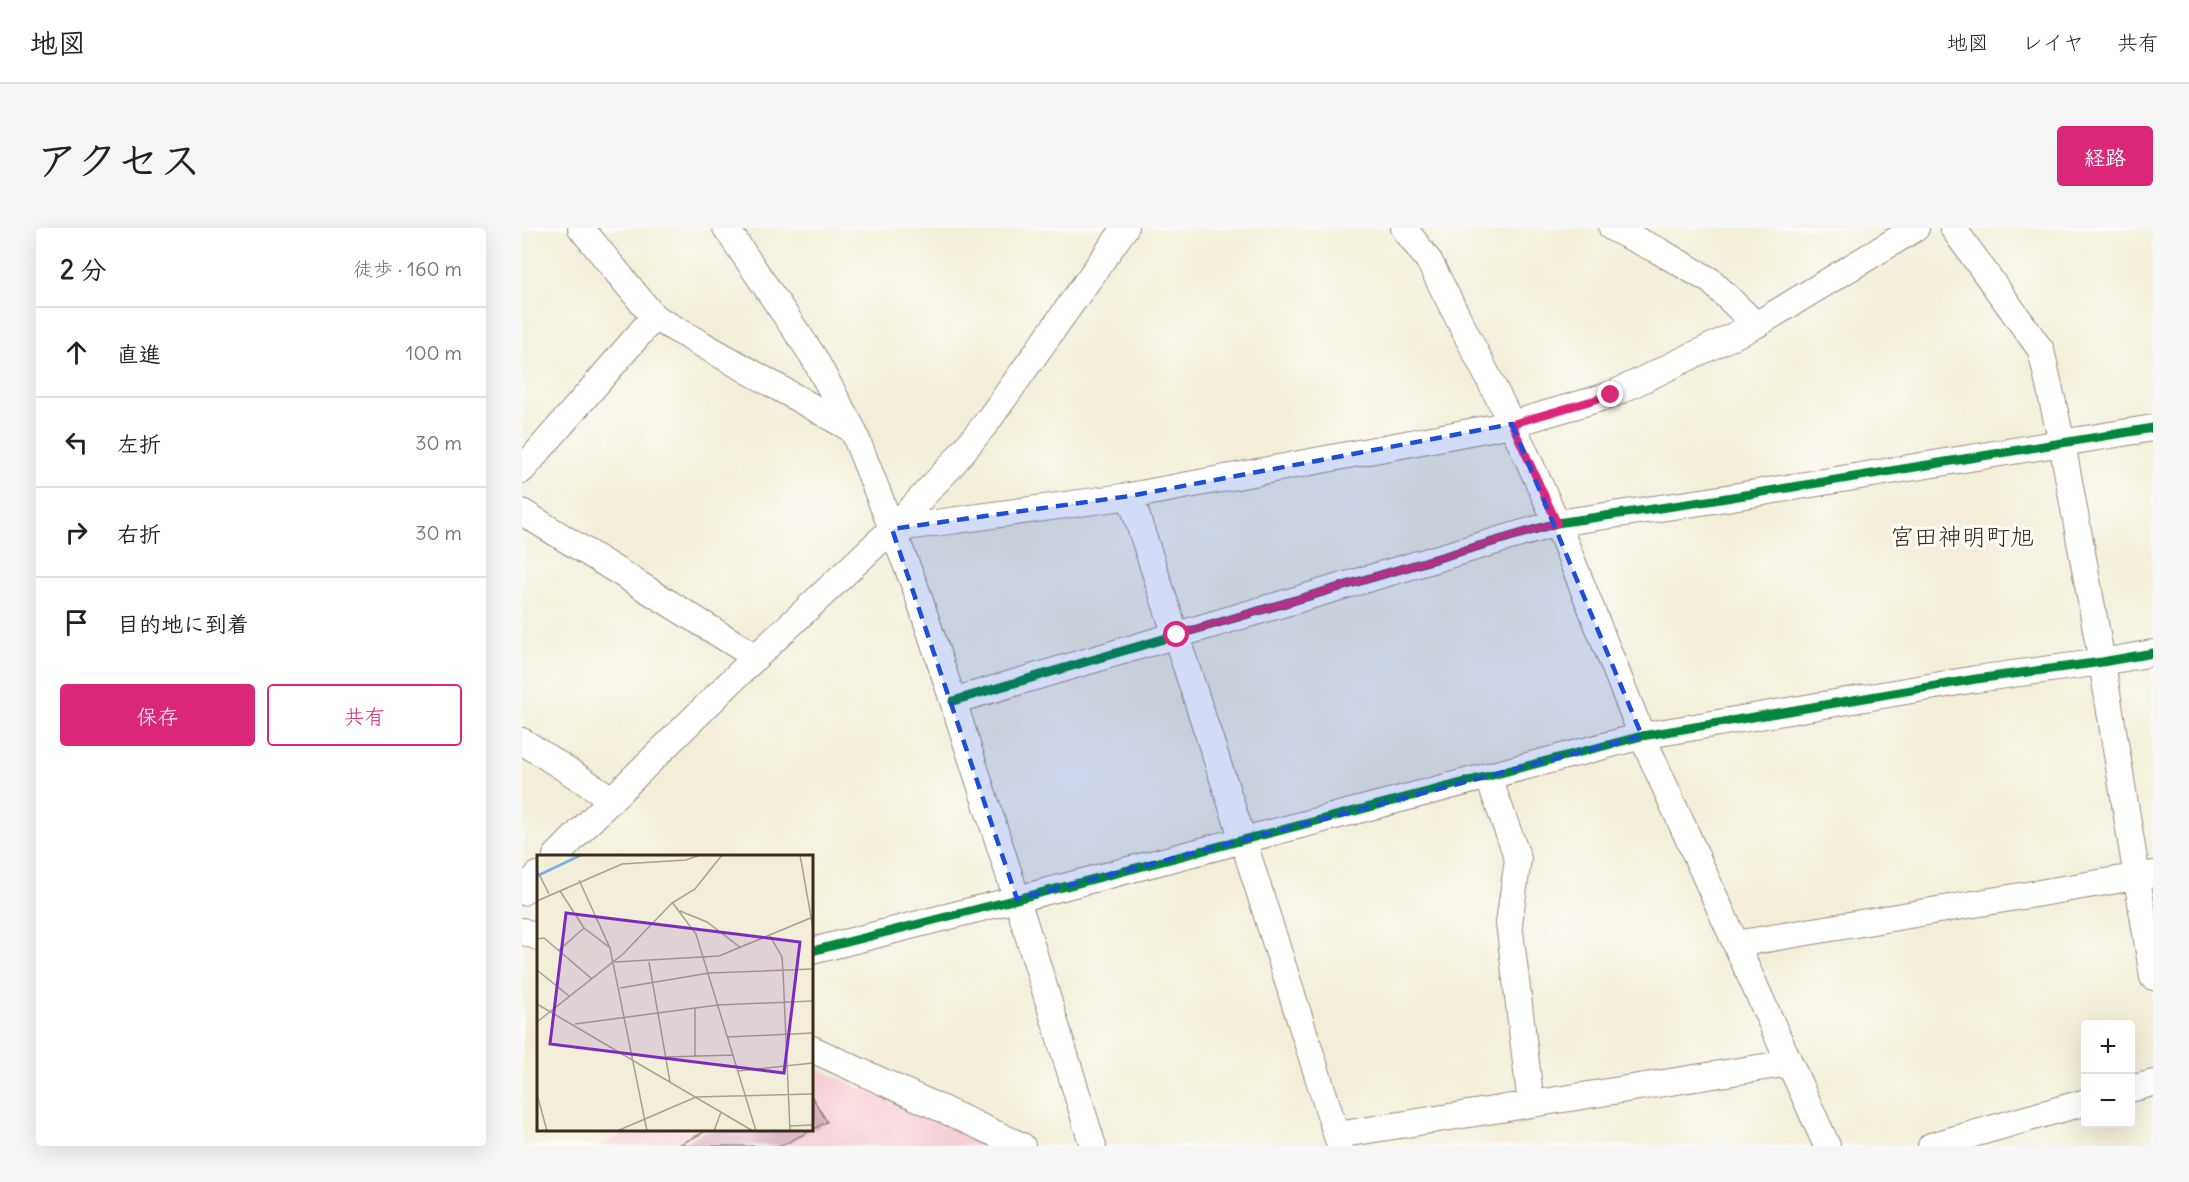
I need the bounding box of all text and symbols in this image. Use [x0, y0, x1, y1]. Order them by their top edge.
text: 地図 [30, 25, 86, 61]
text: 地図 [1947, 29, 1989, 56]
text: レイヤ [2022, 29, 2084, 56]
text: 共有 [2117, 29, 2159, 56]
button: 経路 [2057, 126, 2153, 186]
text: アクセス [36, 134, 201, 186]
text: 2 分 [60, 253, 106, 286]
text: 徒歩 · 160 m [353, 256, 462, 281]
icon: ahead [60, 336, 93, 369]
text: 直進 [117, 340, 161, 368]
text: 100 m [405, 340, 462, 365]
route end [1597, 381, 1623, 407]
icon: left [60, 426, 93, 459]
text: 左折 [117, 430, 161, 458]
text: 30 m [415, 430, 462, 455]
icon: right [60, 516, 93, 549]
text: 右折 [117, 520, 161, 548]
text: 30 m [415, 520, 462, 545]
district label: 宮田神明町旭 [1890, 521, 2034, 551]
icon: arrive [60, 606, 93, 639]
text: 目的地に到着 [117, 610, 249, 638]
route start [1163, 621, 1189, 647]
button: 保存 [60, 684, 255, 746]
button: 共有 [267, 684, 462, 746]
inset map [537, 855, 813, 1131]
map controls [2081, 1020, 2135, 1128]
button: + [2081, 1020, 2135, 1074]
button: − [2081, 1074, 2135, 1128]

